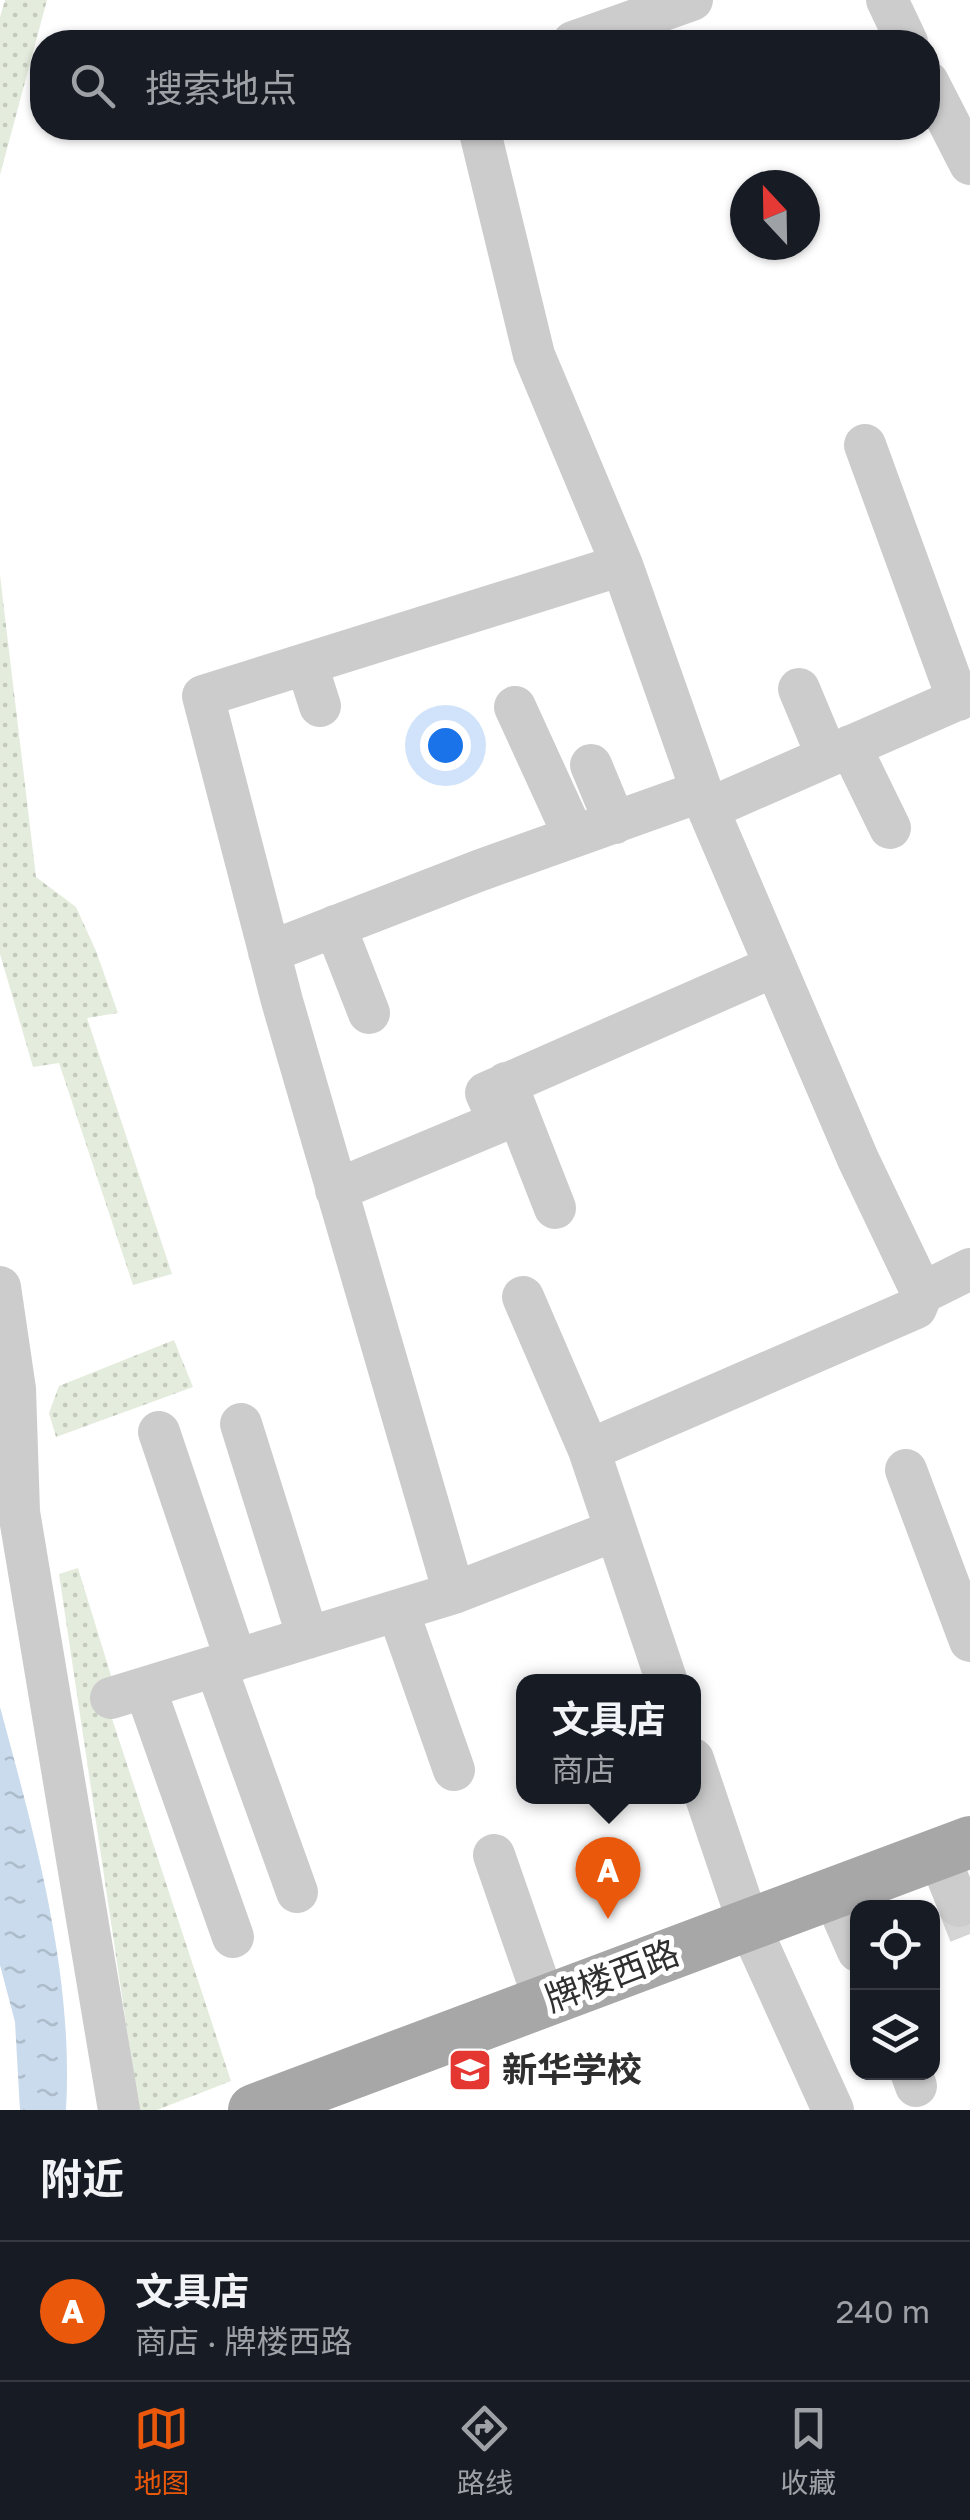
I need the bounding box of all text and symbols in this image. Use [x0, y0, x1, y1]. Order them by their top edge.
search box [30, 30, 940, 140]
icon: search [65, 58, 120, 113]
text: 搜索地点 [145, 65, 297, 110]
north arrow [730, 170, 820, 260]
your location [420, 720, 471, 771]
popup [516, 1674, 701, 1804]
text: 文具店 [551, 1696, 666, 1741]
text: 商店 [551, 1750, 616, 1788]
pin: A [576, 1836, 640, 1919]
map controls [850, 1900, 940, 2080]
button: locate [850, 1900, 940, 1990]
street label: 牌楼西路 [539, 1930, 685, 2020]
button: layers [850, 1990, 940, 2080]
school or university icon: 新华学校 [447, 2047, 493, 2093]
place label: 新华学校 [502, 2048, 642, 2090]
text: 附近 [40, 2153, 124, 2203]
text: 文具店 [135, 2268, 249, 2313]
text: A [61, 2292, 84, 2330]
text: 240 m [836, 2292, 930, 2330]
text: 商店 · 牌楼西路 [135, 2322, 353, 2360]
tab: 地图 [134, 2401, 190, 2501]
tab: 路线 [457, 2401, 513, 2501]
tab: 收藏 [780, 2401, 836, 2501]

